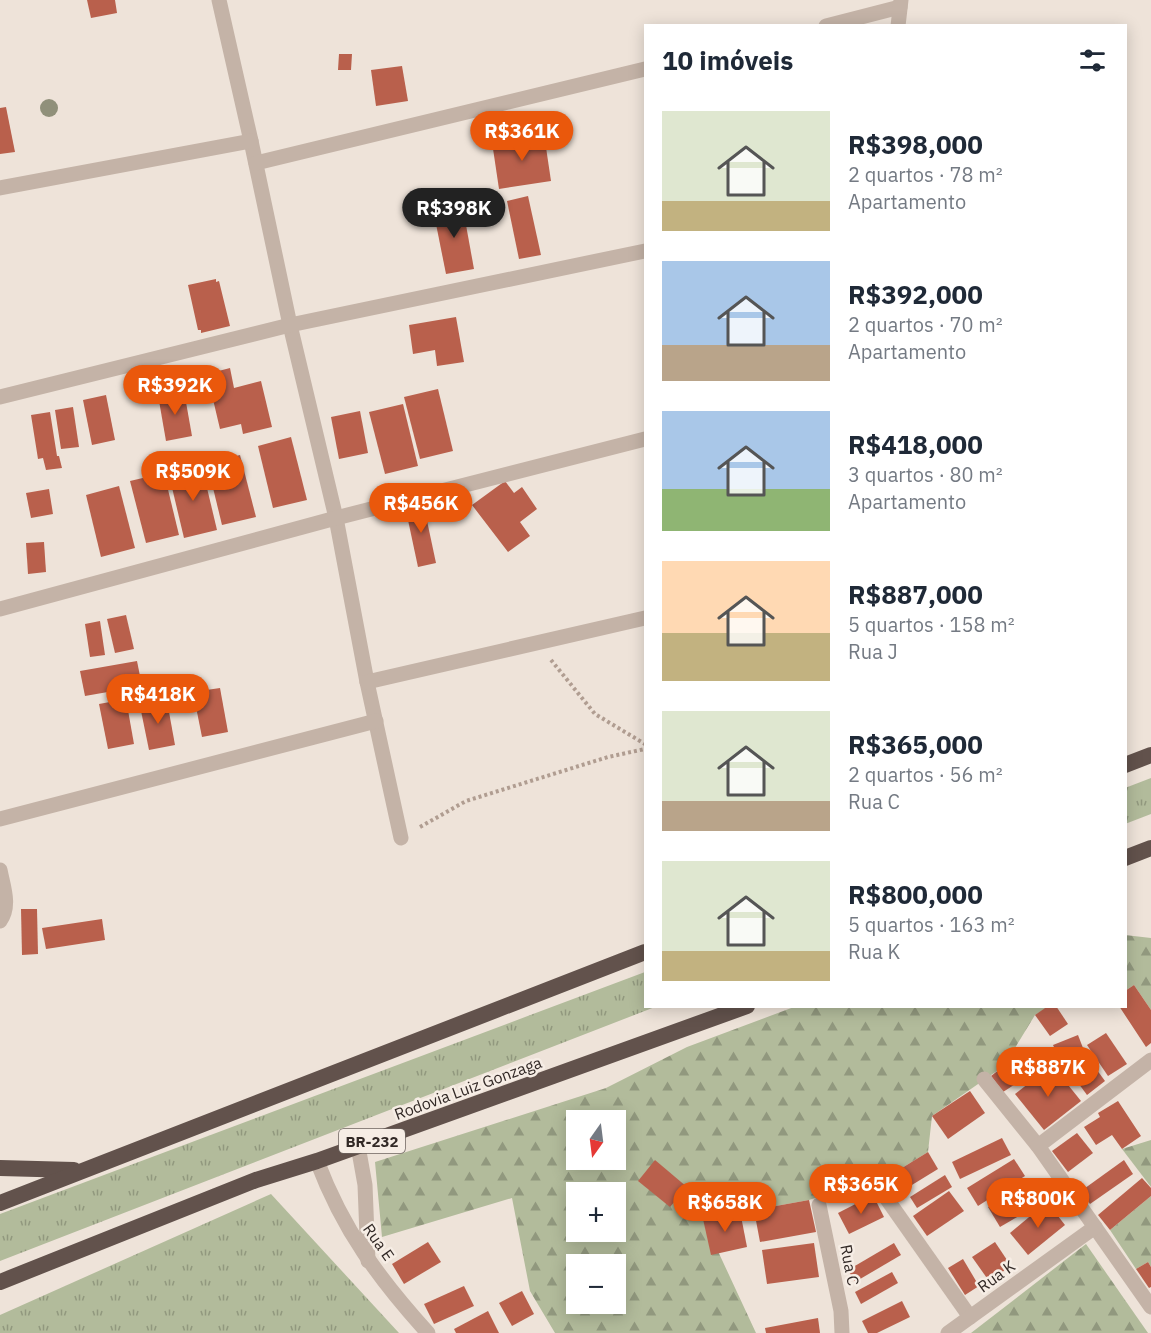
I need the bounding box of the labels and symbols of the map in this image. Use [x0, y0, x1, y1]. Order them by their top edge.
pin: R$361K [473, 111, 571, 162]
pin: R$398K [405, 188, 503, 239]
pin: R$392K [126, 365, 224, 416]
pin: R$509K [144, 451, 242, 502]
pin: R$456K [372, 483, 470, 534]
pin: R$418K [109, 674, 207, 725]
pin: R$887K [999, 1047, 1097, 1098]
street label: Rodovia Luiz Gonzaga [392, 1052, 545, 1124]
north arrow [566, 1110, 626, 1170]
road number: BR-232 [339, 1129, 405, 1153]
pin: R$365K [812, 1164, 910, 1215]
pin: R$800K [989, 1178, 1087, 1229]
pin: R$658K [676, 1182, 774, 1233]
street label: Rua E [359, 1219, 399, 1265]
street label: Rua C [836, 1243, 864, 1287]
street label: Rua K [973, 1256, 1019, 1296]

